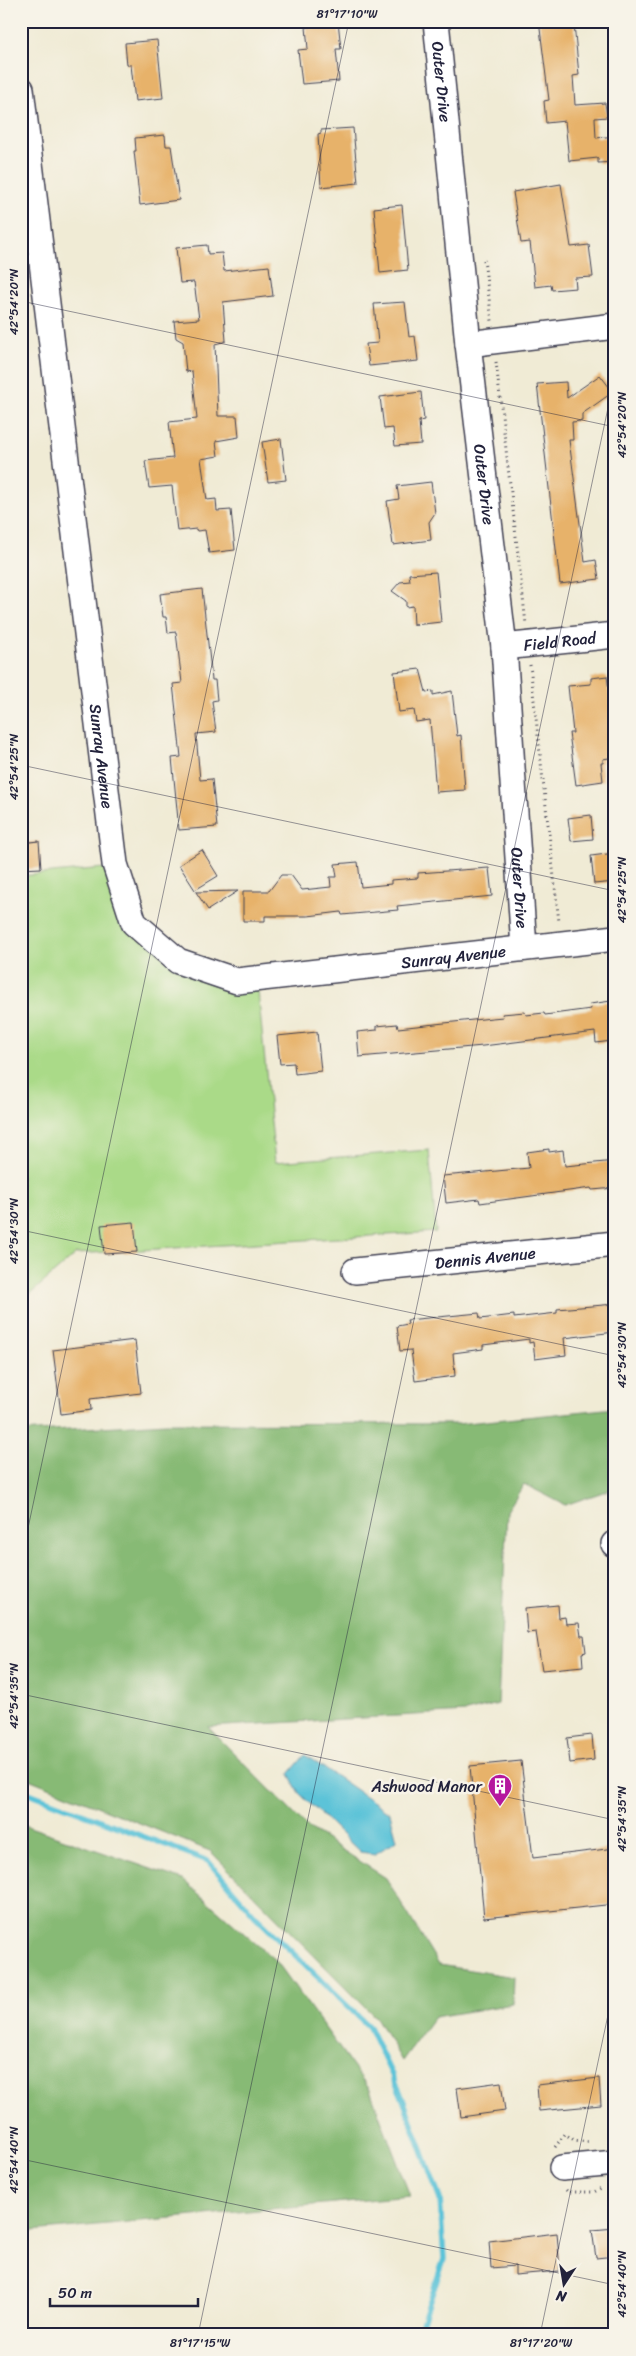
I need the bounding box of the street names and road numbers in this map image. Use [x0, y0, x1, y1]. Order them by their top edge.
street label: Outer Drive [424, 40, 460, 124]
street label: Outer Drive [465, 442, 504, 526]
street label: Field Road [522, 622, 599, 659]
street label: Sunray Avenue [81, 702, 123, 810]
street label: Outer Drive [503, 846, 537, 929]
street label: Sunray Avenue [400, 936, 507, 977]
street label: Dennis Avenue [433, 1238, 537, 1277]

